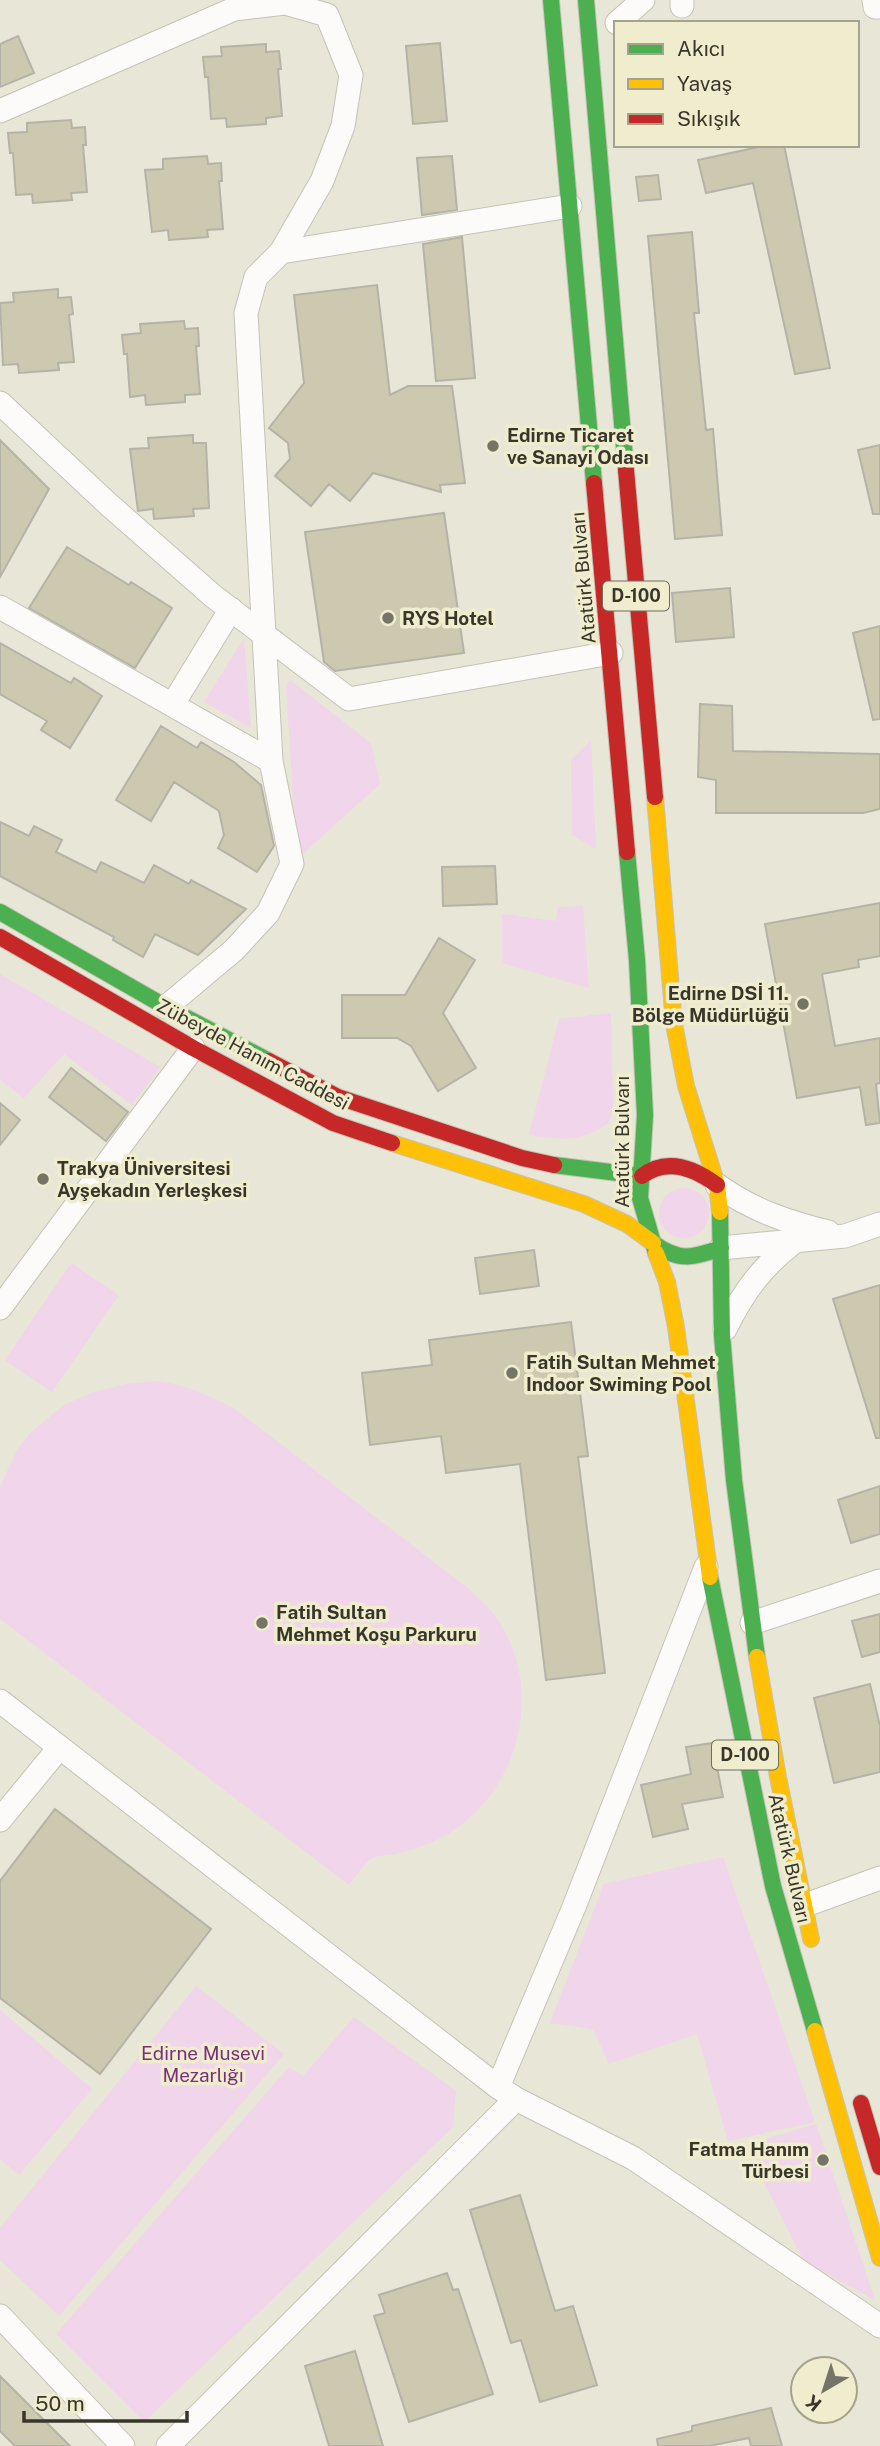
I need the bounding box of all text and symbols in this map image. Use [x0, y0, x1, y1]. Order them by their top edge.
legend [614, 21, 859, 147]
text: Akıcı [677, 36, 725, 61]
text: Yavaş [677, 71, 732, 96]
text: Sıkışık [677, 106, 741, 131]
place label: Edirne Ticaret ve Sanayi Odası [507, 424, 649, 468]
marker: Edirne Ticaret ve Sanayi Odası [485, 438, 501, 454]
street label: Atatürk Bulvarı [566, 511, 600, 645]
road number: D-100 [603, 582, 669, 610]
place label: RYS Hotel [402, 607, 494, 629]
marker: RYS Hotel [380, 610, 396, 626]
place label: Edirne DSİ 11. Bölge Müdürlüğü [632, 982, 789, 1026]
street label: Zübeyde Hanım Caddesi [153, 994, 353, 1114]
marker: Edirne DSİ 11. Bölge Müdürlüğü [795, 996, 811, 1012]
street label: Atatürk Bulvarı [611, 1076, 633, 1208]
place label: Trakya Üniversitesi Ayşekadın Yerleşkesi [57, 1157, 247, 1201]
marker: Trakya Üniversitesi Ayşekadın Yerleşkesi [35, 1171, 51, 1187]
place label: Fatih Sultan Mehmet Indoor Swiming Pool [526, 1351, 716, 1395]
marker: Fatih Sultan Mehmet Indoor Swiming Pool [504, 1365, 520, 1381]
place label: Fatih Sultan Mehmet Koşu Parkuru [276, 1601, 477, 1645]
marker: Fatih Sultan Mehmet Koşu Parkuru [254, 1615, 270, 1631]
road number: D-100 [712, 1740, 778, 1770]
street label: Atatürk Bulvarı [764, 1791, 816, 1925]
park label: Edirne Musevi Mezarlığı [141, 2042, 265, 2086]
place label: Fatma Hanım Türbesi [688, 2138, 809, 2182]
marker: Fatma Hanım Türbesi [815, 2152, 831, 2168]
north arrow [789, 2355, 859, 2425]
scale bar [24, 2380, 187, 2424]
text: K [801, 2390, 826, 2416]
text: 50 m [35, 2391, 85, 2416]

